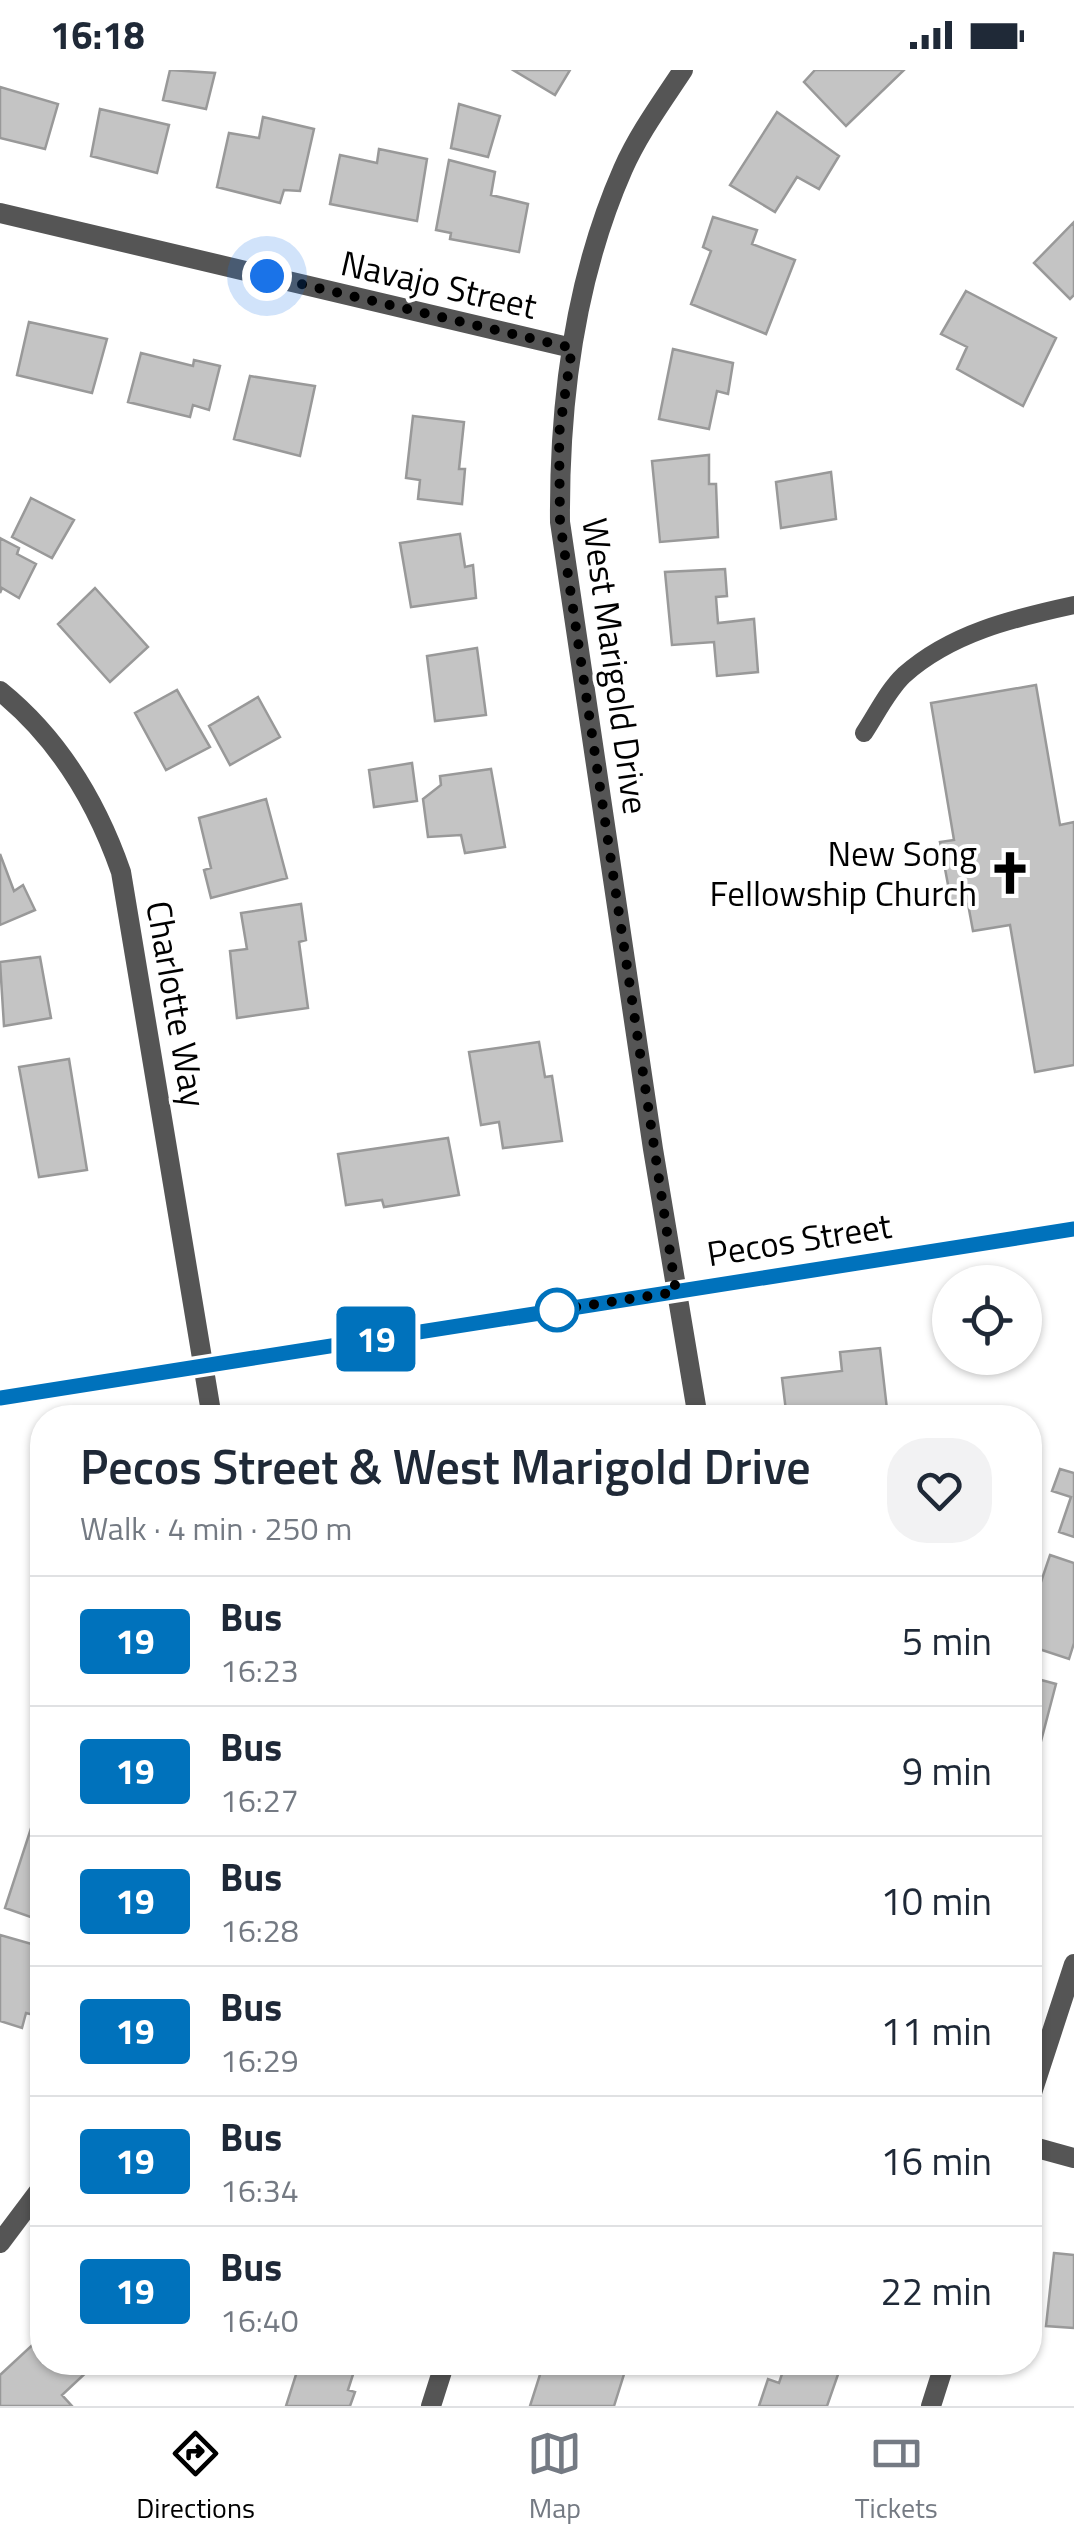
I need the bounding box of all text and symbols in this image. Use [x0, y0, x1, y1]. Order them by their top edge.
text: 16:18 [50, 6, 145, 64]
street label: Navajo Street [336, 235, 542, 333]
your location [242, 251, 292, 301]
street label: West Marigold Drive [569, 515, 663, 817]
place label: New Song Fellowship Church [709, 826, 977, 920]
church icon: New Song Fellowship Church [986, 849, 1034, 897]
street label: Charlotte Way [132, 897, 222, 1111]
street label: Pecos Street [703, 1198, 895, 1280]
map controls [932, 1265, 1042, 1375]
button: locate [932, 1265, 1042, 1375]
unlabelled marker [536, 1289, 578, 1331]
line badge: 19 [331, 1306, 421, 1372]
text: 19 [356, 1312, 396, 1366]
text: Pecos Street & West Marigold Drive [80, 1430, 811, 1503]
button: heart [887, 1438, 992, 1543]
text: Walk · 4 min · 250 m [80, 1504, 352, 1552]
text: Bus [220, 1588, 282, 1646]
text: 5 min [902, 1612, 992, 1670]
text: 19 [115, 1614, 155, 1668]
text: 16:23 [220, 1646, 299, 1694]
text: Bus [220, 1718, 282, 1776]
text: 9 min [902, 1742, 992, 1800]
text: 19 [115, 1744, 155, 1798]
text: 16:27 [220, 1776, 299, 1824]
text: Bus [220, 1848, 282, 1906]
text: 10 min [881, 1872, 992, 1930]
text: 19 [115, 1874, 155, 1928]
text: 16:28 [220, 1906, 299, 1954]
text: Bus [220, 1978, 282, 2036]
text: 11 min [881, 2002, 992, 2060]
text: 19 [115, 2004, 155, 2058]
text: 16:29 [220, 2036, 299, 2084]
text: Bus [220, 2108, 282, 2166]
text: 16 min [881, 2132, 992, 2190]
text: 19 [115, 2134, 155, 2188]
text: 16:34 [220, 2166, 299, 2214]
text: Bus [220, 2238, 282, 2296]
text: 22 min [881, 2262, 992, 2320]
text: 19 [115, 2264, 155, 2318]
text: 16:40 [220, 2296, 299, 2344]
tab: Directions [136, 2426, 255, 2529]
tab: Map [527, 2426, 582, 2529]
tab: Tickets [855, 2426, 938, 2529]

